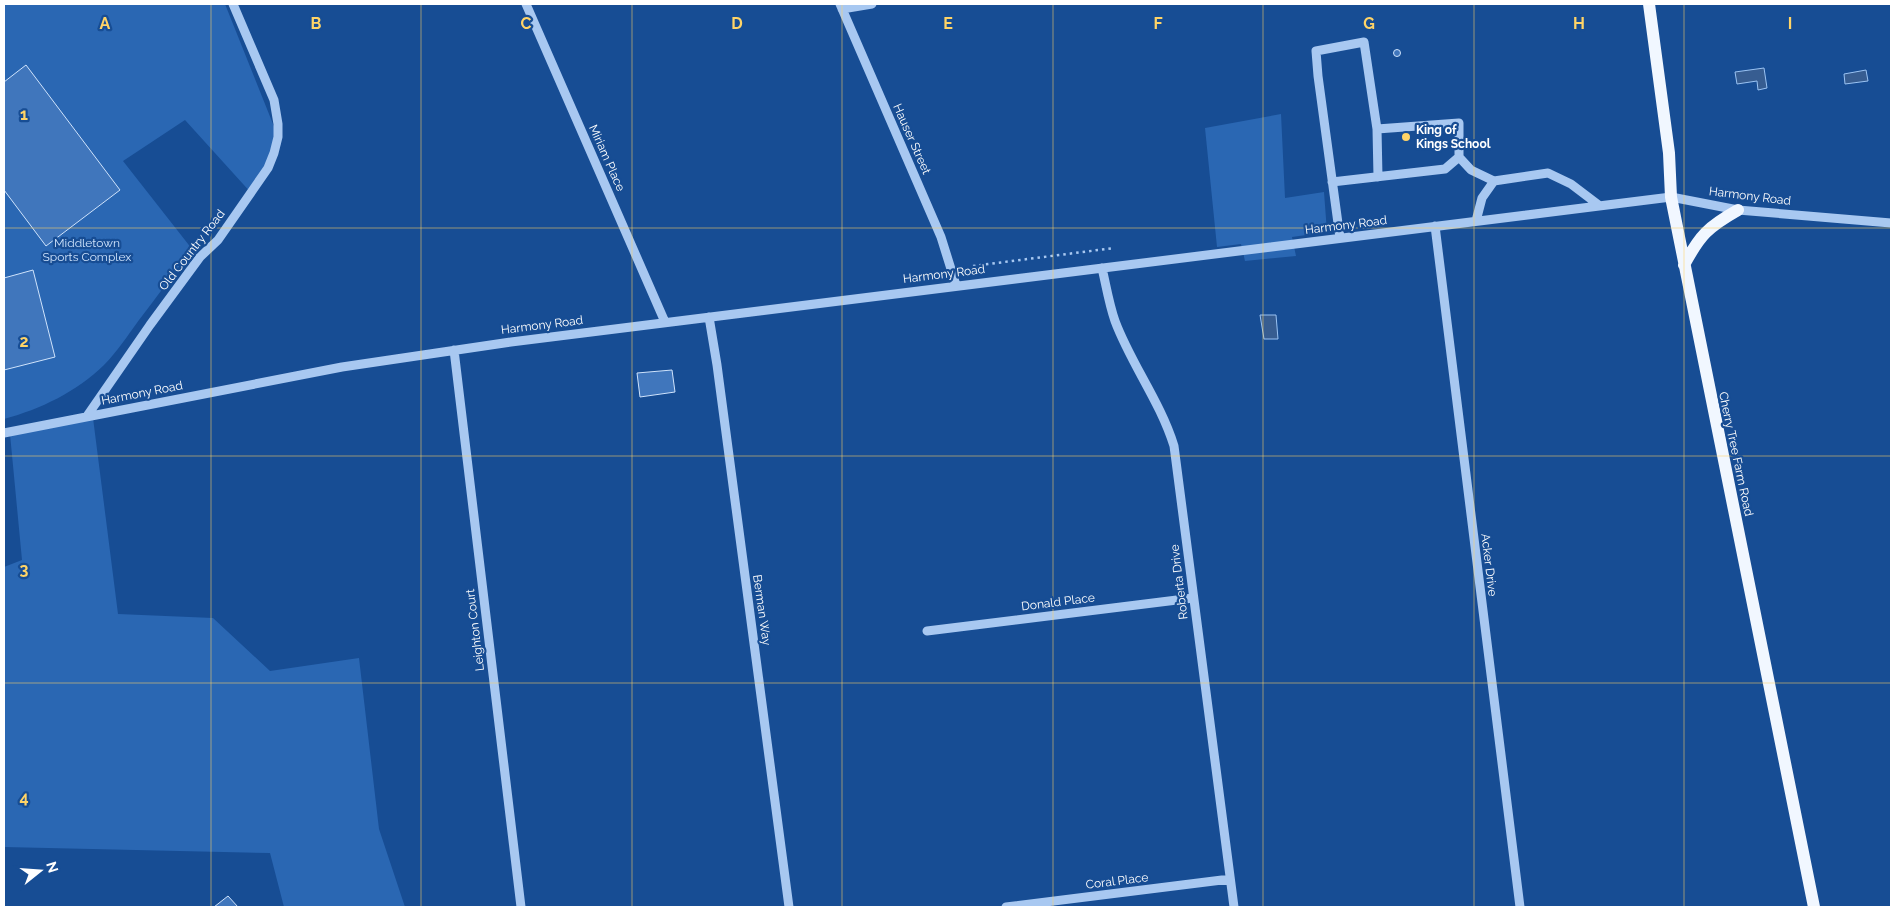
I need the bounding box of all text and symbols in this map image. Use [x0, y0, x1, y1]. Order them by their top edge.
text: A [100, 14, 111, 33]
text: B [311, 14, 322, 33]
text: C [521, 14, 532, 33]
text: D [731, 14, 743, 33]
text: E [943, 14, 953, 33]
text: F [1153, 14, 1163, 33]
text: G [1363, 14, 1375, 33]
text: H [1573, 14, 1585, 33]
text: I [1788, 14, 1792, 33]
street label: Hauser Street [890, 102, 934, 176]
text: 1 [20, 105, 28, 124]
street label: Miriam Place [586, 123, 628, 193]
place label: King of Kings School [1416, 123, 1491, 151]
marker: King of Kings School [1400, 131, 1412, 143]
street label: Harmony Road [1708, 184, 1792, 208]
street label: Old Country Road [156, 207, 228, 293]
street label: Harmony Road [1304, 213, 1388, 237]
park label: Middletown Sports Complex [43, 236, 131, 264]
street label: Harmony Road [902, 262, 986, 286]
street label: Harmony Road [500, 313, 584, 337]
text: 2 [19, 332, 29, 351]
street label: Harmony Road [100, 378, 184, 408]
street label: Cherry Tree Farm Road [1716, 390, 1756, 518]
street label: Acker Drive [1478, 533, 1500, 597]
street label: Roberta Drive [1167, 544, 1191, 620]
text: 3 [20, 560, 29, 579]
street label: Berman Way [750, 574, 774, 647]
street label: Leighton Court [463, 588, 487, 672]
street label: Donald Place [1020, 591, 1096, 613]
text: 4 [19, 788, 29, 807]
north arrow [15, 846, 65, 896]
text: N [43, 860, 62, 875]
street label: Coral Place [1085, 870, 1149, 892]

